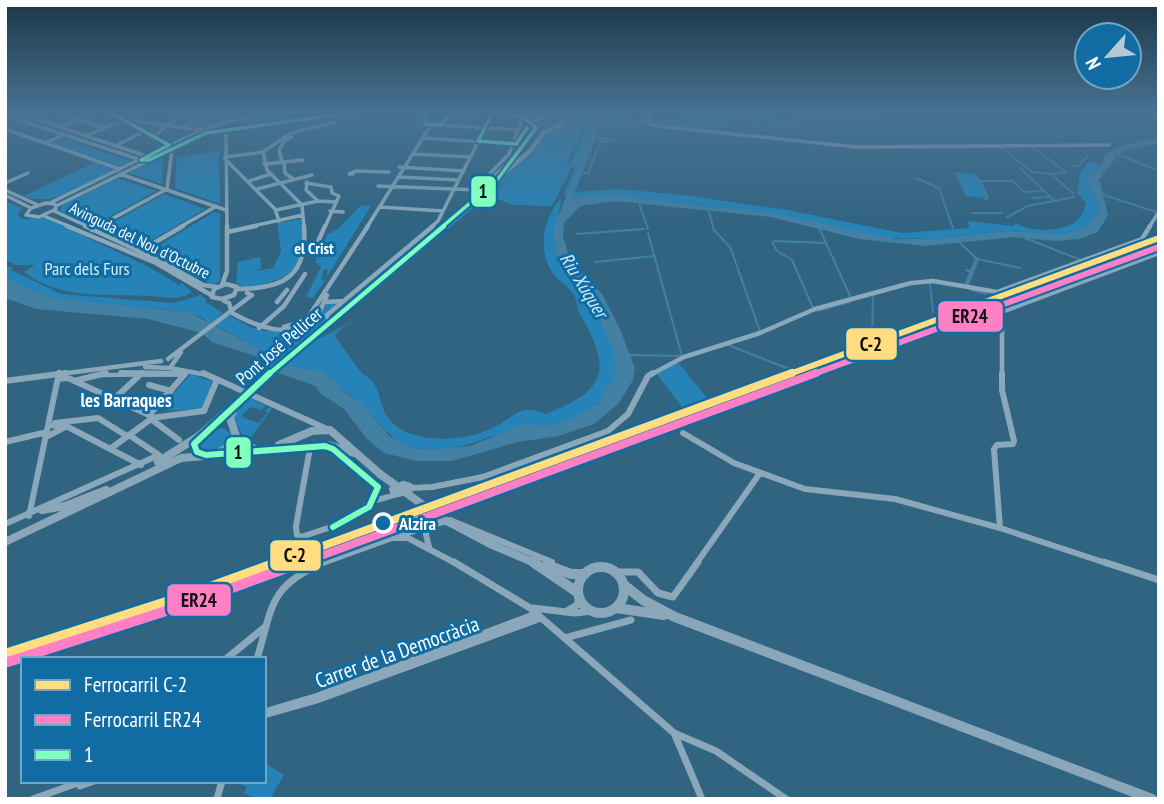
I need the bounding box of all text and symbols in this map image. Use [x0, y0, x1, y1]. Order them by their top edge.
north arrow [1073, 21, 1143, 91]
text: N [1080, 54, 1106, 74]
line badge: 1 [470, 175, 497, 208]
text: 1 [478, 179, 488, 203]
street label: Avinguda del Nou d'Octubre [66, 197, 214, 283]
district label: el Crist [294, 238, 334, 258]
water label: Riu Xúquer [555, 248, 615, 324]
park label: Parc dels Furs [44, 257, 130, 280]
line badge: ER24 [937, 300, 1004, 333]
street label: Pont José Pellicer [231, 302, 327, 390]
text: ER24 [952, 304, 988, 328]
line badge: C-2 [845, 327, 898, 361]
text: C-2 [860, 332, 882, 356]
district label: les Barraques [80, 388, 172, 412]
line badge: 1 [225, 436, 252, 469]
text: 1 [233, 440, 243, 464]
place label: Alzira [398, 512, 436, 535]
marker: Alzira [373, 513, 393, 533]
line badge: C-2 [269, 539, 322, 572]
text: C-2 [284, 543, 306, 567]
line badge: ER24 [166, 583, 232, 617]
text: ER24 [181, 588, 217, 612]
street label: Carrer de la Democràcia [311, 610, 483, 694]
legend [21, 657, 266, 783]
text: Ferrocarril C-2 [84, 671, 187, 698]
text: Ferrocarril ER24 [84, 706, 202, 733]
text: 1 [84, 741, 93, 768]

